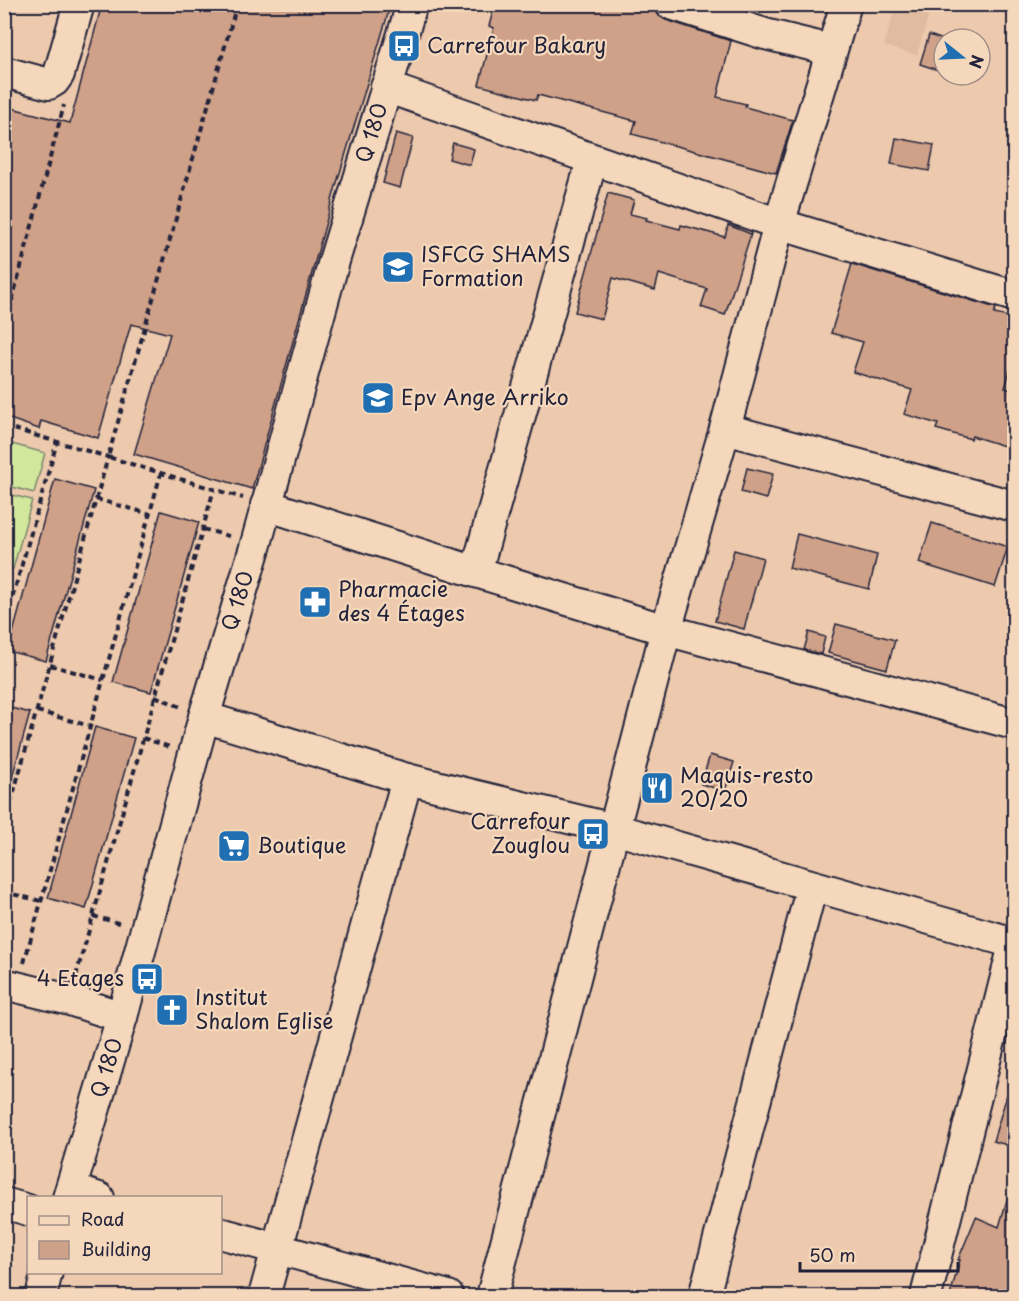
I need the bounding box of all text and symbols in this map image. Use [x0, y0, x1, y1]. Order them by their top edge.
north arrow [932, 27, 992, 87]
bus stop icon: Carrefour Bakary [386, 28, 422, 64]
place label: Carrefour Bakary [427, 28, 606, 60]
text: N [964, 52, 991, 72]
street label: Q 180 [346, 99, 394, 166]
place label: ISFCG SHAMS Formation [421, 237, 570, 293]
school or university icon: ISFCG SHAMS Formation [380, 249, 416, 285]
school or university icon: Epv Ange Arriko [360, 380, 396, 416]
place label: Epv Ange Arriko [401, 380, 569, 412]
street label: Q 180 [212, 567, 260, 634]
place label: Pharmacie des 4 Étages [338, 572, 465, 628]
pharmacy icon: Pharmacie des 4 Étages [297, 584, 333, 620]
place label: Maquis-resto 20/20 [680, 758, 813, 814]
restaurant icon: Maquis-resto 20/20 [639, 770, 675, 806]
place label: Carrefour Zouglou [470, 804, 570, 860]
bus stop icon: Carrefour Zouglou [575, 816, 611, 852]
supermarket icon: Boutique [216, 828, 252, 864]
place label: Boutique [257, 828, 346, 860]
place label: 4 Etages [37, 961, 124, 993]
bus stop icon: 4 Etages [129, 961, 165, 997]
place label: Institut Shalom Eglise [195, 980, 333, 1036]
church icon: Institut Shalom Eglise [154, 992, 190, 1028]
street label: Q 180 [81, 1034, 129, 1101]
legend [27, 1196, 222, 1274]
text: Road [81, 1205, 125, 1232]
text: Building [81, 1235, 151, 1262]
scale bar [800, 1235, 958, 1273]
text: 50 m [809, 1241, 856, 1268]

